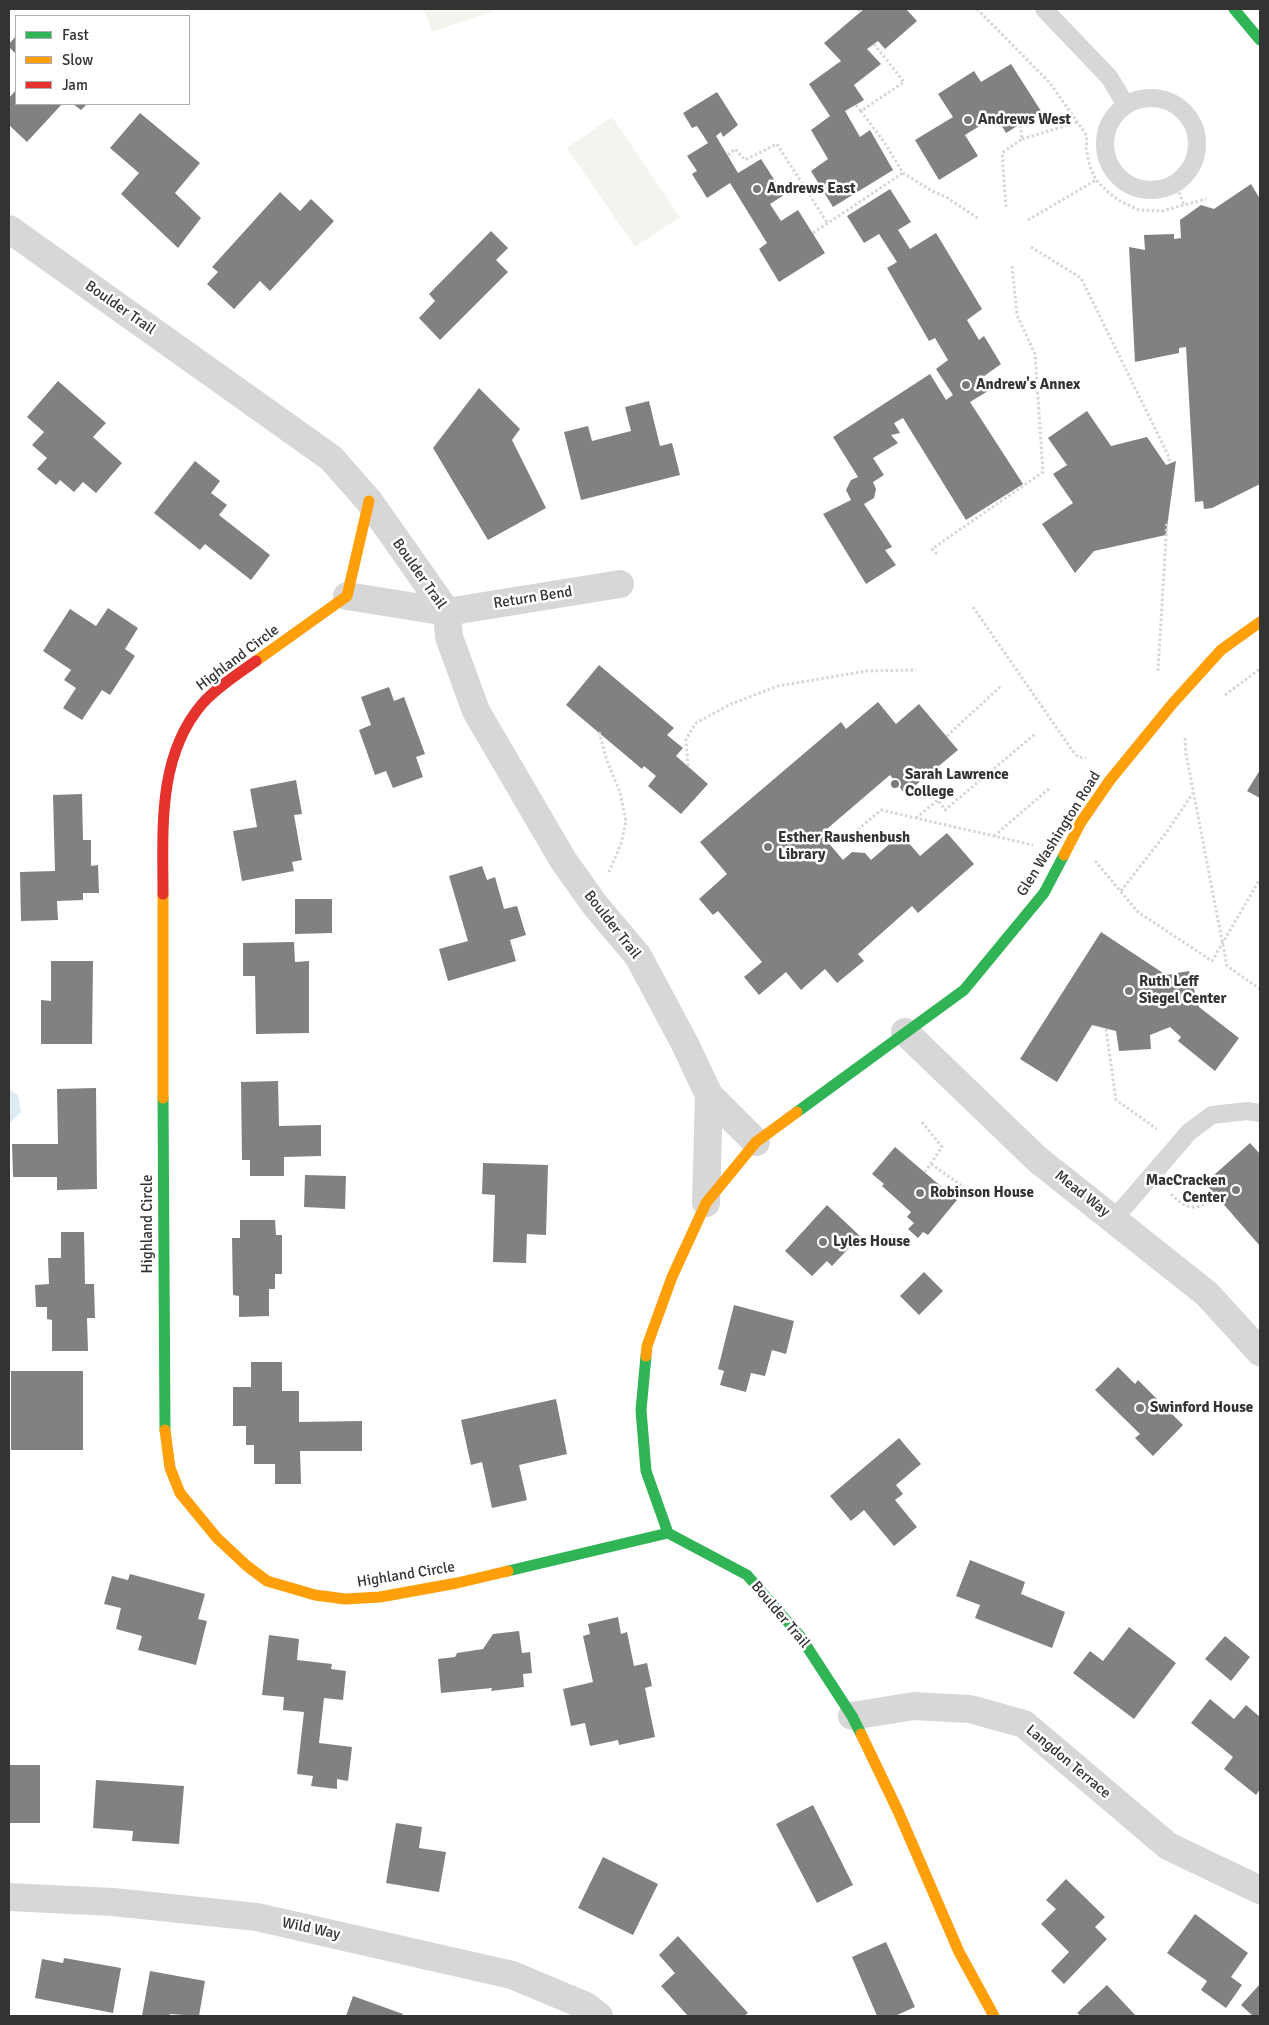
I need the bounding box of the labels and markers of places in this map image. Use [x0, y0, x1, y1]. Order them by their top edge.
place label: Andrews West [978, 111, 1071, 129]
marker: Andrews West [962, 114, 974, 126]
place label: Andrews East [767, 180, 856, 198]
marker: Andrews East [751, 183, 763, 195]
place label: Andrew's Annex [976, 376, 1080, 394]
marker: Andrew's Annex [960, 379, 972, 391]
place label: Sarah Lawrence College [905, 766, 1009, 801]
marker: Sarah Lawrence College [889, 778, 901, 790]
place label: Esther Raushenbush Library [778, 829, 910, 864]
marker: Esther Raushenbush Library [762, 841, 774, 853]
place label: Ruth Leff Siegel Center [1139, 973, 1226, 1008]
marker: Ruth Leff Siegel Center [1123, 985, 1135, 997]
place label: MacCracken Center [1146, 1172, 1226, 1207]
place label: Robinson House [930, 1184, 1034, 1202]
marker: MacCracken Center [1230, 1184, 1242, 1196]
marker: Robinson House [914, 1187, 926, 1199]
place label: Lyles House [833, 1233, 910, 1251]
marker: Lyles House [817, 1236, 829, 1248]
place label: Swinford House [1150, 1399, 1253, 1417]
marker: Swinford House [1134, 1402, 1146, 1414]

